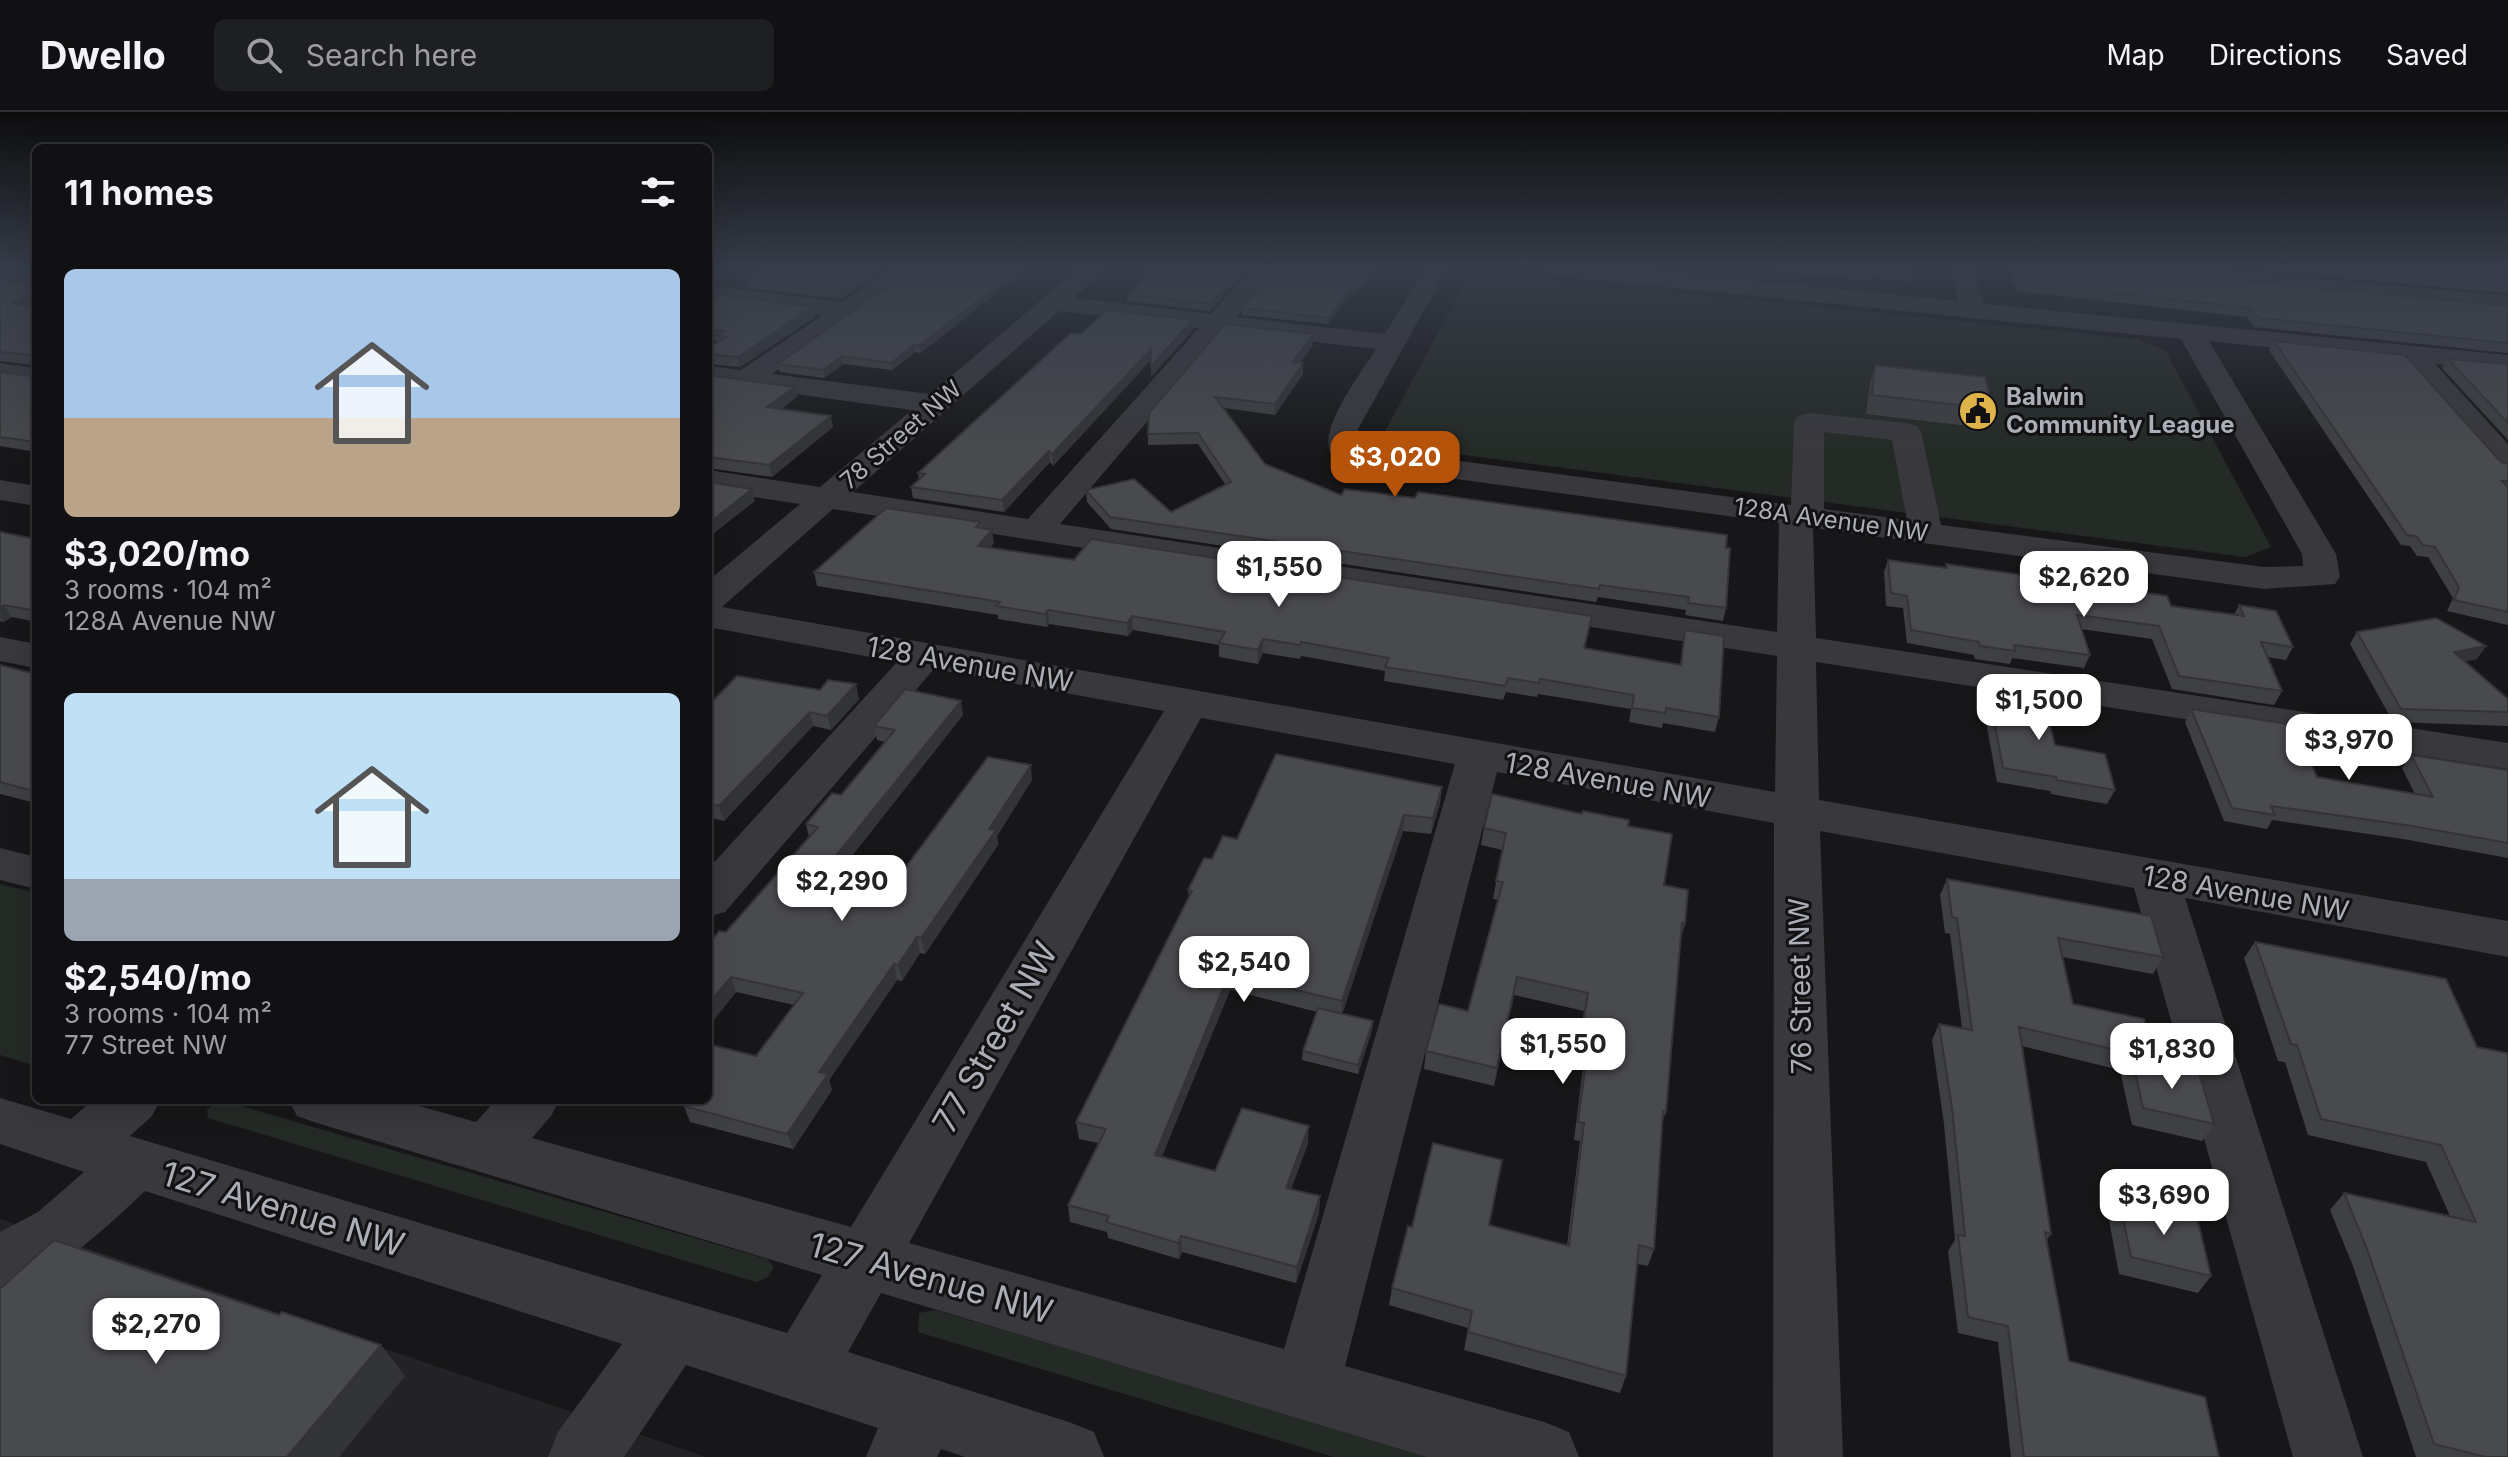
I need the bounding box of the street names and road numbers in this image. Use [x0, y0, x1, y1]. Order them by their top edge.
street label: 78 Street NW [834, 374, 967, 495]
street label: 128A Avenue NW [1732, 492, 1930, 548]
street label: 128 Avenue NW [864, 629, 1076, 699]
street label: 128 Avenue NW [1502, 745, 1714, 815]
street label: 128 Avenue NW [2140, 858, 2352, 928]
street label: 76 Street NW [1781, 898, 1819, 1074]
street label: 77 Street NW [923, 934, 1066, 1139]
street label: 127 Avenue NW [157, 1152, 409, 1265]
street label: 127 Avenue NW [805, 1223, 1058, 1332]

